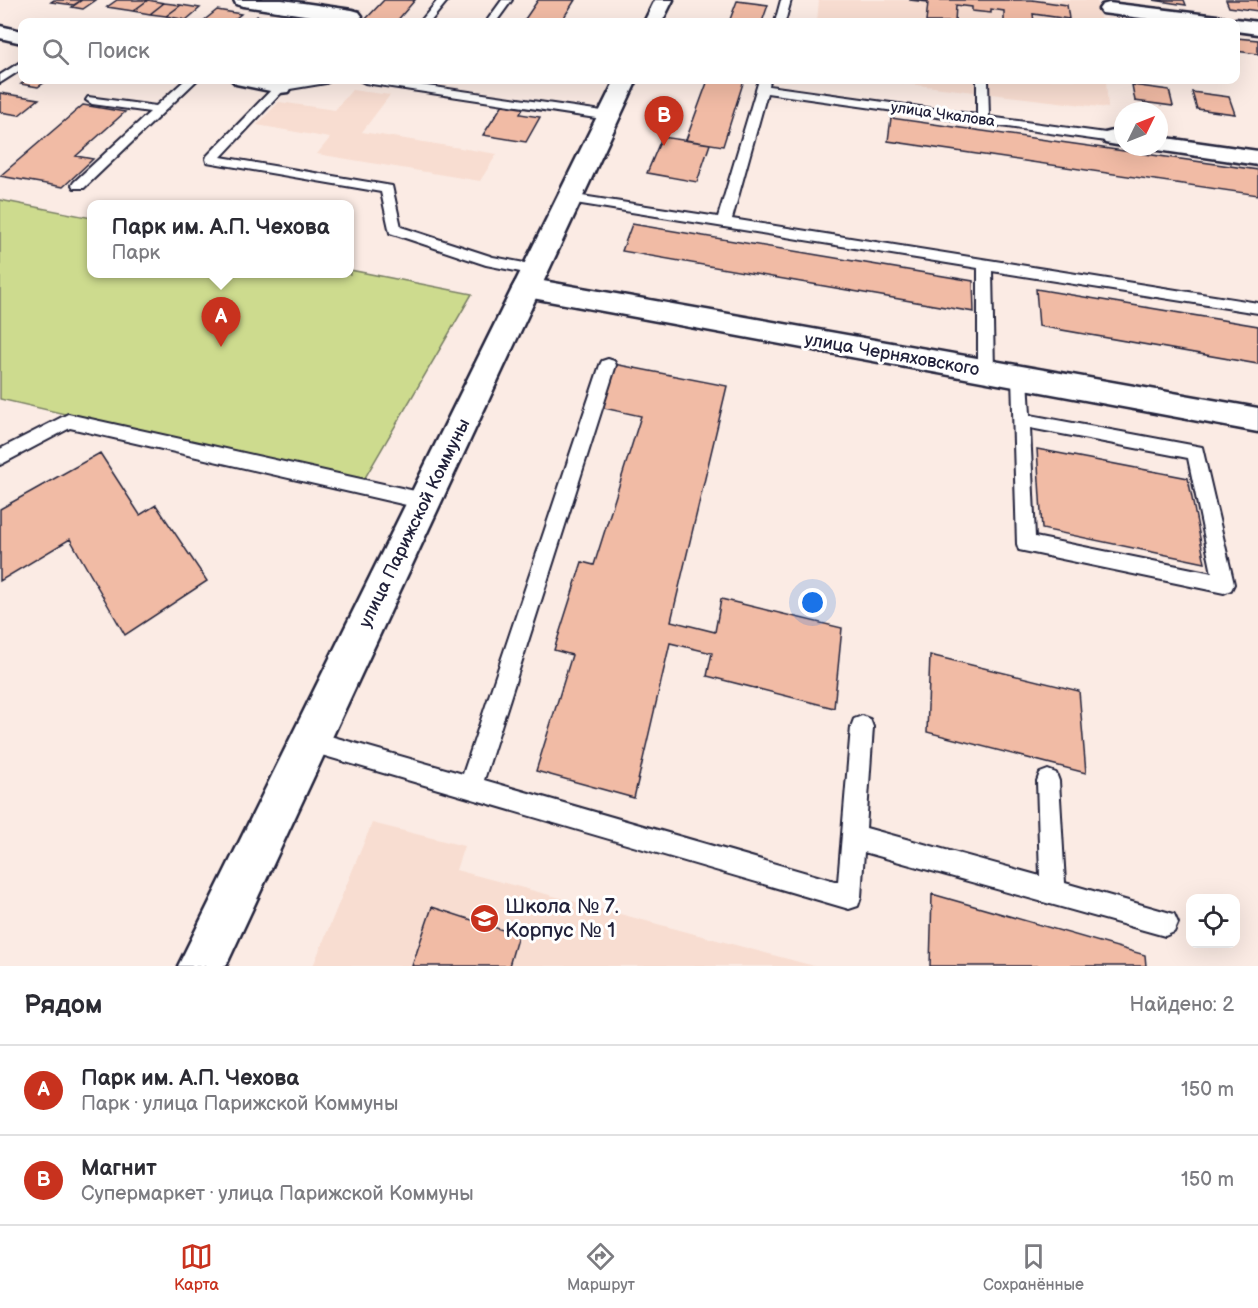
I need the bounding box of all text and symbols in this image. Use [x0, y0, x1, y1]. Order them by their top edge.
search box [18, 18, 1240, 84]
icon: search [39, 35, 72, 68]
text: Поиск [87, 38, 150, 65]
pin: B [644, 96, 684, 146]
street label: улица Чкалова [890, 98, 996, 131]
north arrow [1114, 102, 1168, 156]
popup [87, 200, 354, 278]
text: Парк им. А.П. Чехова [112, 214, 330, 241]
text: Парк [112, 241, 160, 265]
pin: A [202, 298, 240, 347]
street label: улица Черняховского [803, 329, 981, 380]
street label: улица Парижской Коммуны [355, 415, 474, 631]
your location [798, 588, 827, 617]
place label: Школа № 7. Корпус № 1 [505, 894, 619, 943]
map controls [1186, 894, 1240, 948]
button: locate [1186, 894, 1240, 948]
school or university icon: Школа № 7. Корпус № 1 [468, 902, 500, 934]
text: Рядом [24, 990, 102, 1021]
text: Найдено: 2 [1130, 993, 1234, 1017]
text: Парк им. А.П. Чехова [81, 1065, 299, 1092]
text: A [37, 1078, 50, 1102]
text: 150 m [1181, 1078, 1234, 1102]
text: Парк · улица Парижской Коммуны [81, 1092, 398, 1116]
text: Магнит [81, 1155, 157, 1182]
text: B [36, 1168, 51, 1192]
text: 150 m [1181, 1168, 1234, 1192]
text: Супермаркет · улица Парижской Коммуны [81, 1182, 474, 1206]
tab: Карта [174, 1240, 219, 1295]
tab: Маршрут [567, 1240, 635, 1295]
tab: Сохранённые [983, 1240, 1084, 1295]

